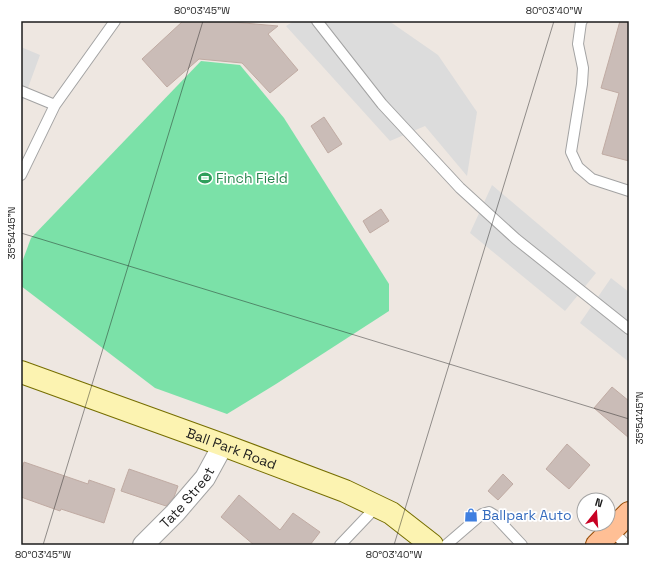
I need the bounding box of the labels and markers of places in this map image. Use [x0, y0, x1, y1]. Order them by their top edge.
place label: Finch Field [216, 169, 288, 187]
sports icon: Finch Field [197, 170, 213, 186]
place label: Ballpark Auto [482, 506, 572, 524]
shop icon: Ballpark Auto [463, 507, 479, 523]

